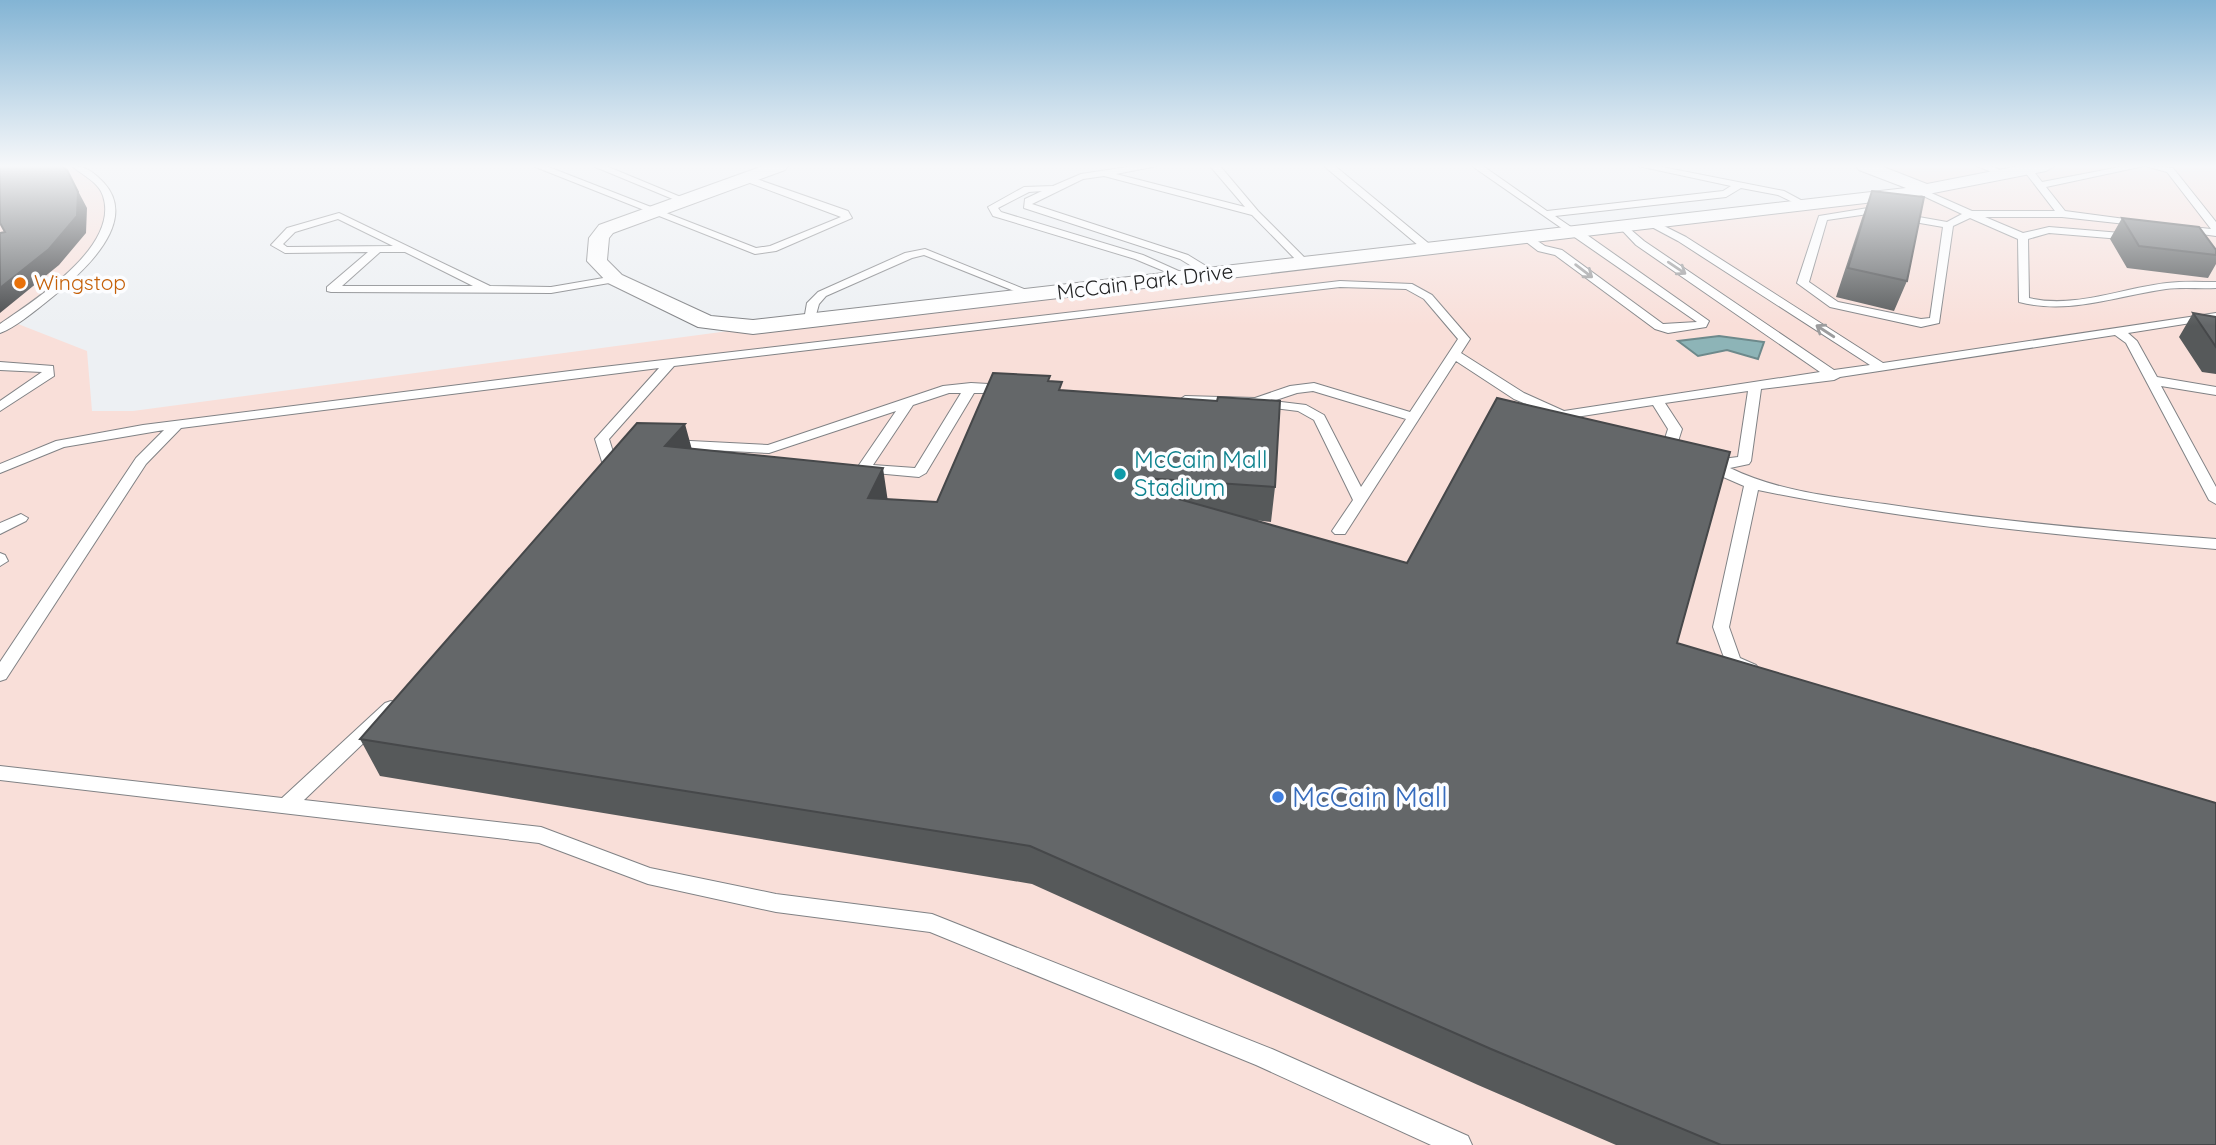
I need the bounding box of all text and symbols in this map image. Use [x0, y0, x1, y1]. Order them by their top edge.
street label: McCain Park Drive [1055, 257, 1235, 305]
one-way arrow [1667, 261, 1686, 275]
one-way arrow [1574, 264, 1593, 278]
place label: Wingstop [34, 269, 126, 295]
marker: Wingstop [12, 275, 28, 291]
one-way arrow [1816, 324, 1836, 338]
place label: McCain Mall Stadium [1134, 444, 1268, 502]
marker: McCain Mall Stadium [1112, 466, 1128, 482]
place label: McCain Mall [1292, 779, 1448, 814]
marker: McCain Mall [1270, 789, 1286, 805]

